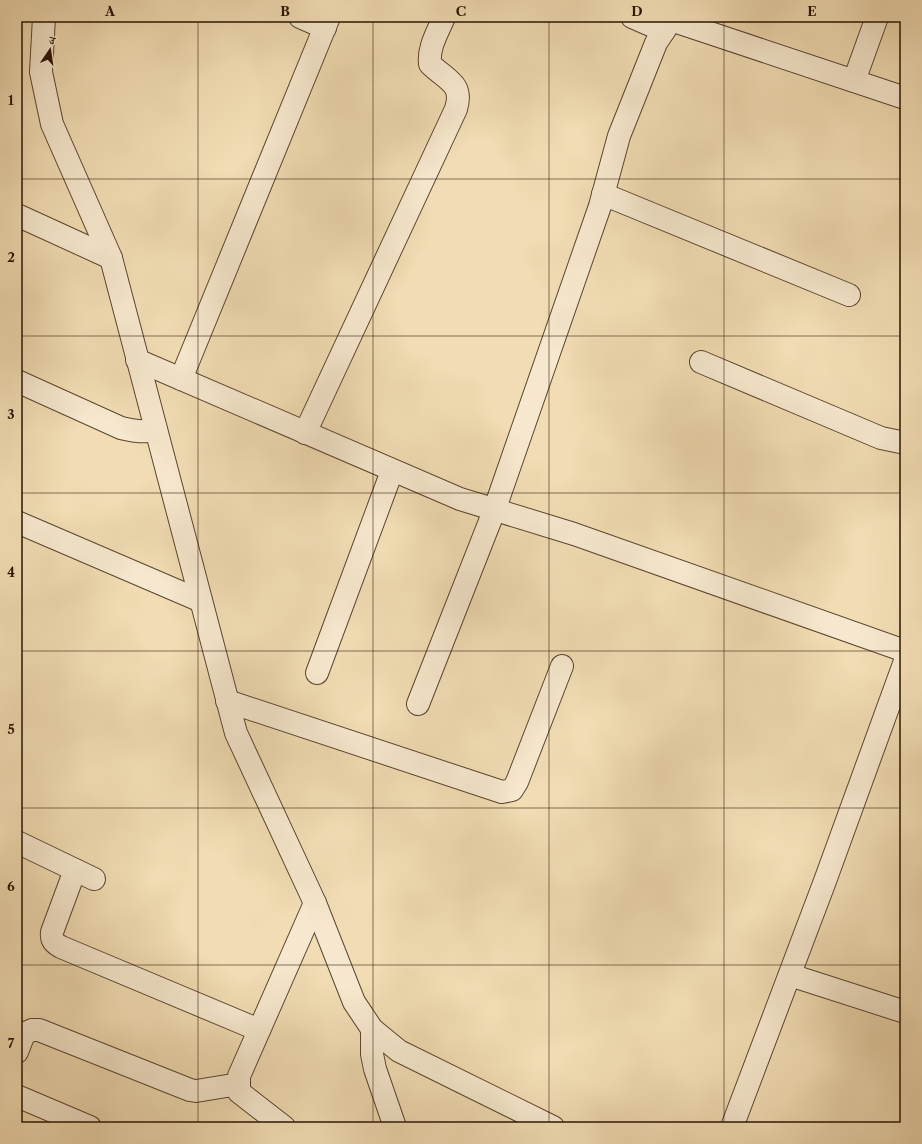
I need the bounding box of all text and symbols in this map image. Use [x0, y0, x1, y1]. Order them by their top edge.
text: A [104, 3, 116, 19]
text: B [280, 3, 290, 19]
text: C [456, 3, 466, 19]
text: D [631, 3, 643, 19]
text: E [807, 3, 817, 19]
north arrow [30, 30, 70, 70]
text: उ [47, 33, 58, 48]
text: 1 [8, 92, 14, 108]
text: 2 [7, 249, 15, 265]
text: 3 [7, 406, 15, 422]
text: 4 [7, 564, 15, 580]
text: 5 [7, 721, 15, 737]
text: 6 [7, 878, 15, 894]
text: 7 [8, 1035, 15, 1051]

